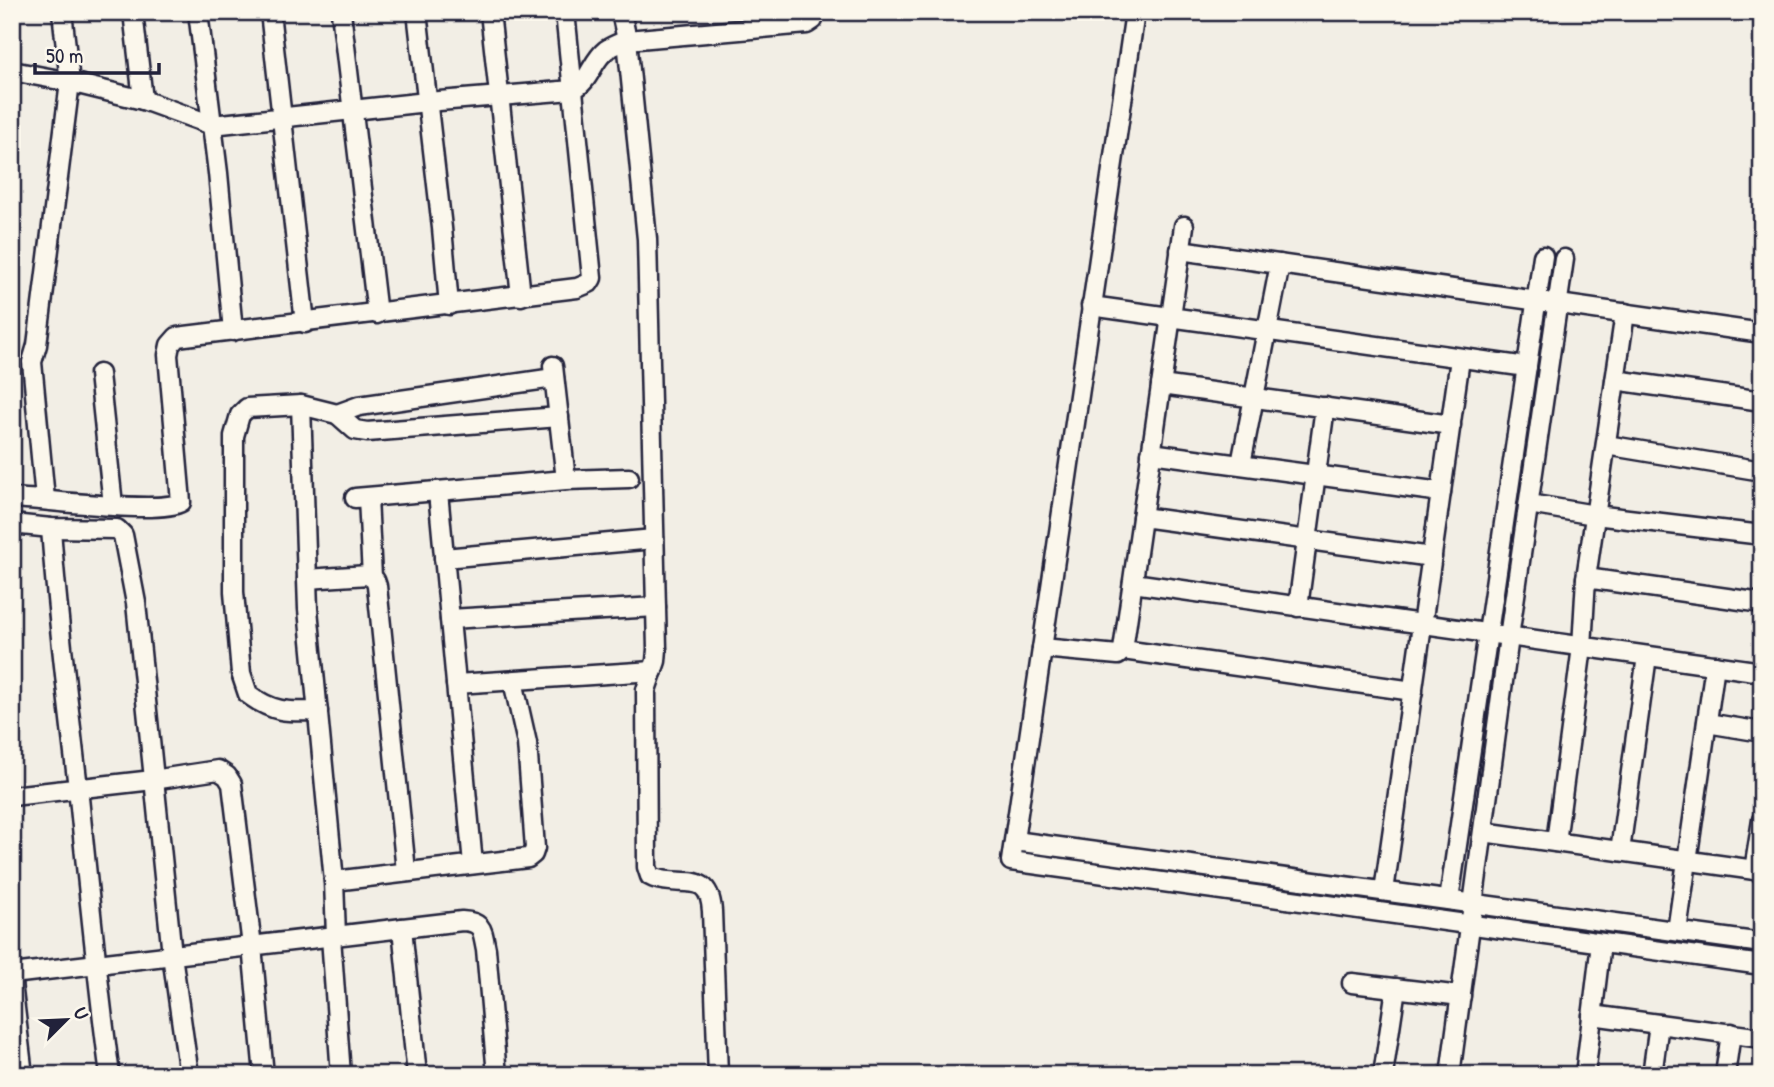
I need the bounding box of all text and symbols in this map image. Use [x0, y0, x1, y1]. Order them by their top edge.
scale bar [35, 32, 159, 76]
text: 50 m [46, 41, 83, 70]
north arrow [32, 986, 102, 1056]
text: U [68, 1003, 96, 1024]

